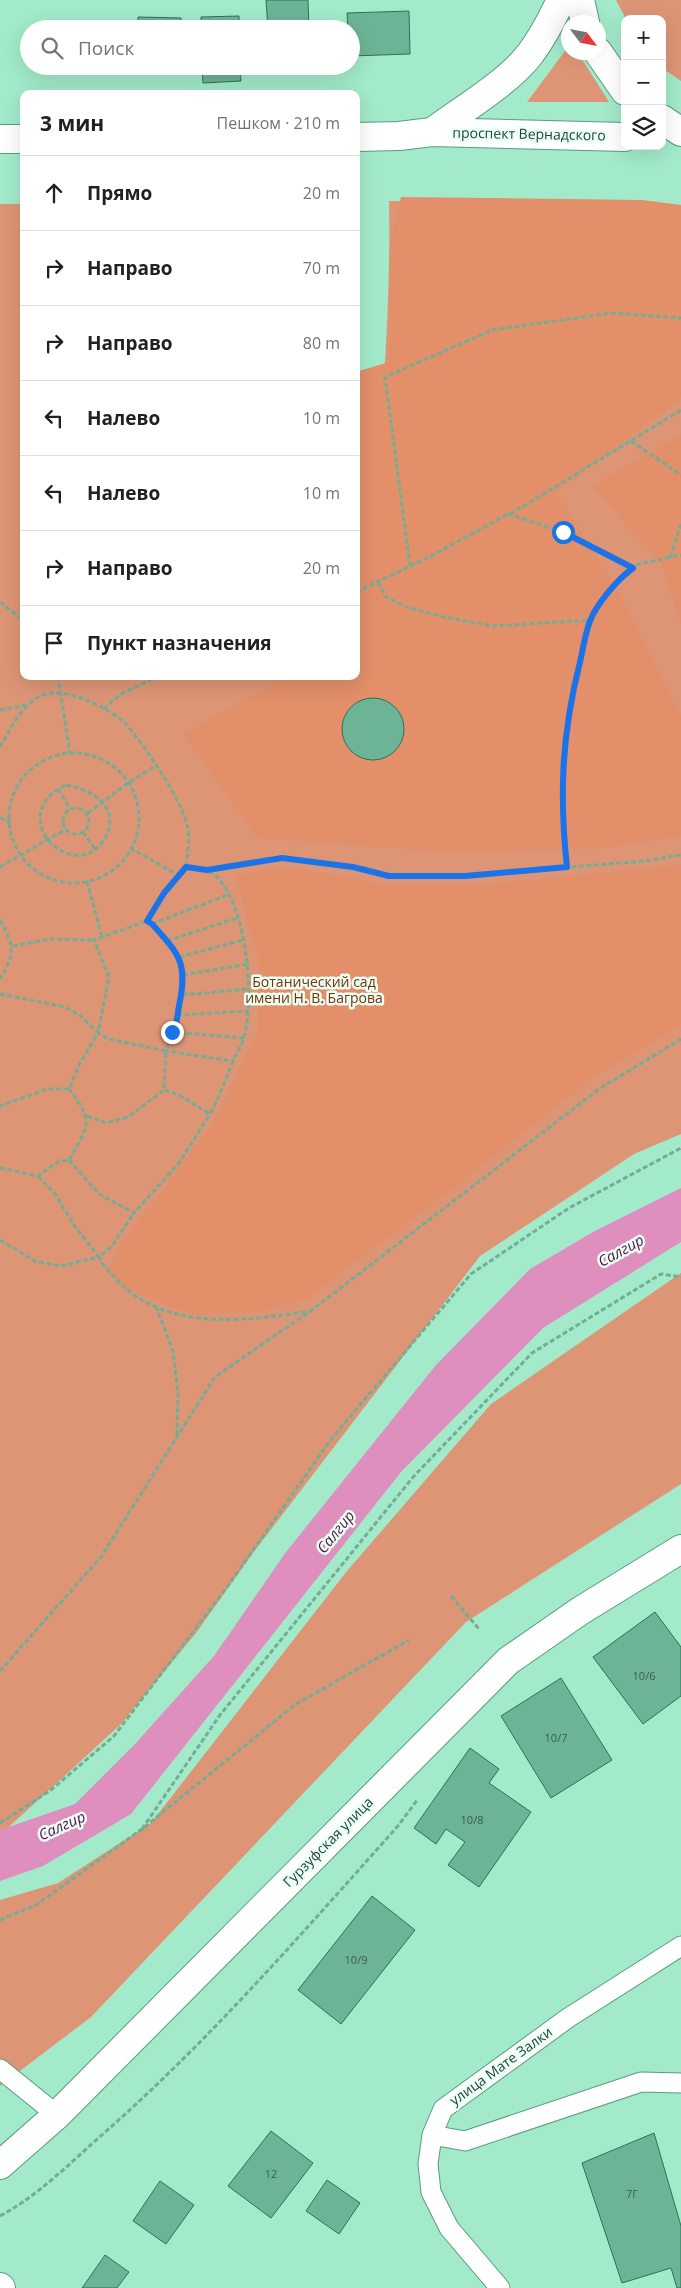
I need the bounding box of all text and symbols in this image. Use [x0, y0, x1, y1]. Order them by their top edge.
north arrow [561, 15, 606, 60]
map controls [621, 15, 666, 150]
button: + [621, 15, 666, 60]
search box [20, 20, 360, 75]
icon: search [38, 34, 66, 62]
text: Поиск [78, 35, 134, 61]
button: − [621, 60, 666, 105]
button: layers [621, 105, 666, 150]
text: 3 мин [40, 109, 104, 137]
text: Пешком · 210 m [217, 112, 340, 134]
street label: проспект Вернадского [452, 123, 606, 144]
icon: ahead [40, 179, 68, 207]
text: Прямо [87, 180, 152, 206]
text: 20 m [303, 182, 340, 204]
icon: right [40, 254, 68, 282]
text: Направо [87, 255, 173, 281]
text: 70 m [303, 257, 340, 279]
icon: right [40, 329, 68, 357]
text: Направо [87, 330, 173, 356]
text: 80 m [303, 332, 340, 354]
icon: left [40, 404, 68, 432]
text: Налево [87, 405, 160, 431]
text: 10 m [303, 407, 340, 429]
icon: left [40, 479, 68, 507]
text: Налево [87, 480, 160, 506]
text: 10 m [303, 482, 340, 504]
route start [552, 521, 575, 544]
icon: right [40, 554, 68, 582]
text: Направо [87, 555, 173, 581]
text: 20 m [303, 557, 340, 579]
icon: arrive [40, 629, 68, 657]
text: Пункт назначения [87, 630, 272, 656]
park label: Ботанический сад имени Н. В. Багрова [245, 972, 383, 1007]
route end [161, 1021, 184, 1044]
water label: Салгир [594, 1229, 647, 1271]
water label: Салгир [312, 1506, 359, 1557]
house number: 10/6 [633, 1668, 655, 1683]
house number: 10/7 [545, 1730, 567, 1745]
street label: Гурзуфская улица [278, 1792, 377, 1891]
water label: Салгир [35, 1806, 88, 1844]
house number: 10/8 [461, 1812, 483, 1827]
house number: 10/9 [345, 1952, 367, 1967]
street label: улица Мате Залки [446, 2022, 556, 2109]
house number: 12 [265, 2166, 277, 2181]
house number: 7Г [626, 2186, 638, 2201]

